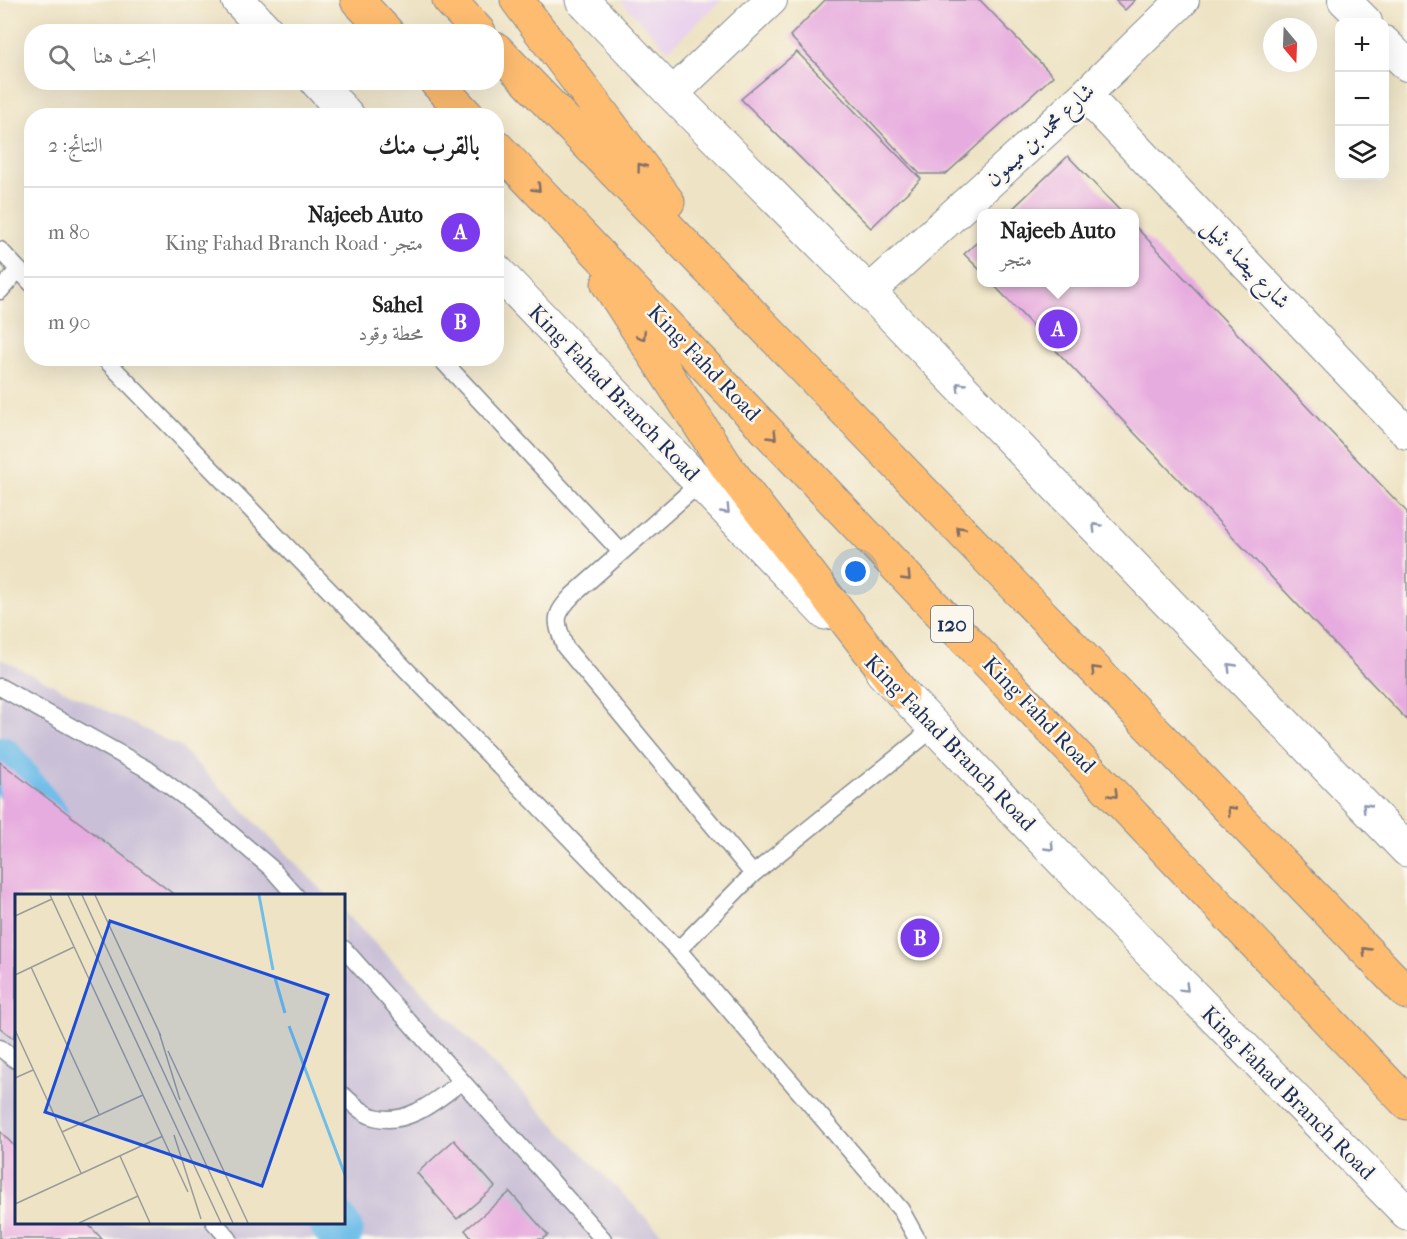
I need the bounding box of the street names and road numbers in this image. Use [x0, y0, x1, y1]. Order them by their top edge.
street label: شارع محمد بن ميمون [980, 78, 1103, 196]
street label: شارع بيضاء نثيل [1193, 214, 1295, 318]
street label: King Fahad Branch Road [523, 299, 706, 487]
street label: King Fahd Road [642, 299, 767, 427]
road number: 120 [931, 606, 973, 642]
street label: King Fahad Branch Road [859, 649, 1042, 837]
street label: King Fahd Road [977, 651, 1102, 779]
street label: King Fahad Branch Road [1196, 1001, 1381, 1186]

